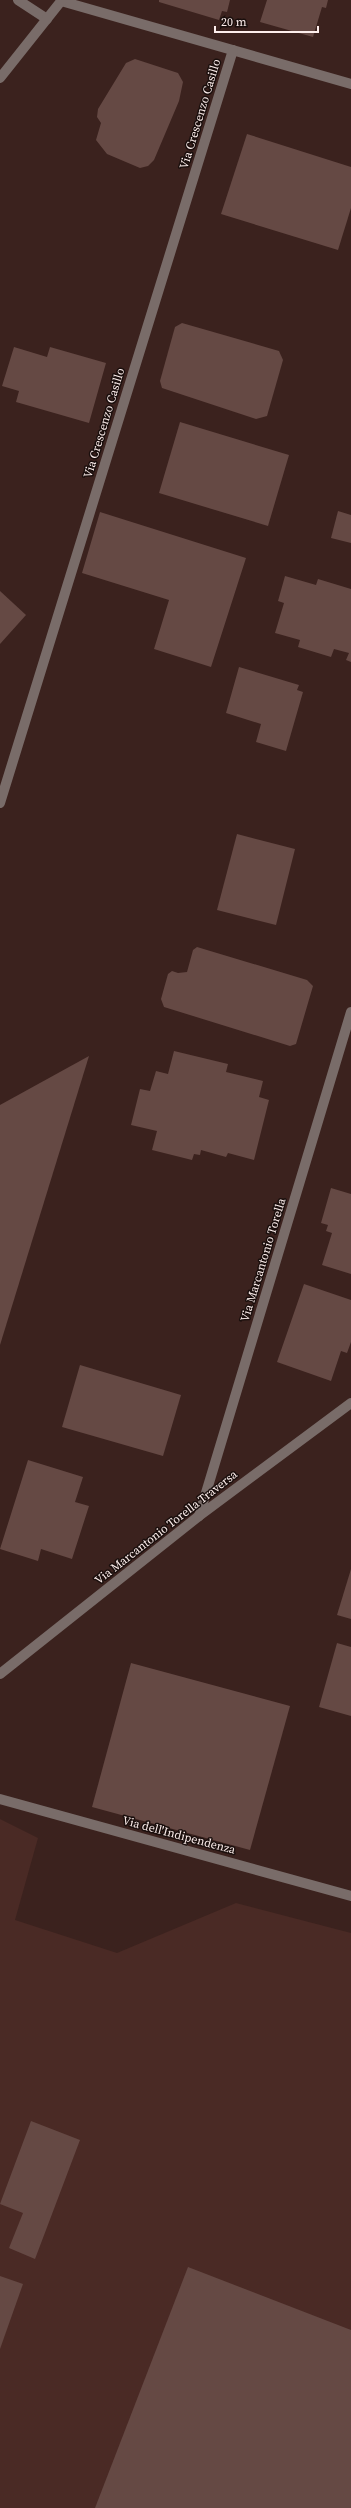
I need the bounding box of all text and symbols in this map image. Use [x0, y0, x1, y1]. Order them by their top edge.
scale bar [215, 8, 318, 34]
text: 20 m [221, 14, 247, 30]
street label: Via Crescenzo Casillo [176, 57, 224, 171]
street label: Via Crescenzo Casillo [80, 366, 128, 480]
street label: Via Marcantonio Torella [237, 1195, 290, 1324]
street label: Via Marcantonio Torella Traversa [91, 1466, 241, 1588]
street label: Via dell'Indipendenza [121, 1812, 238, 1858]

